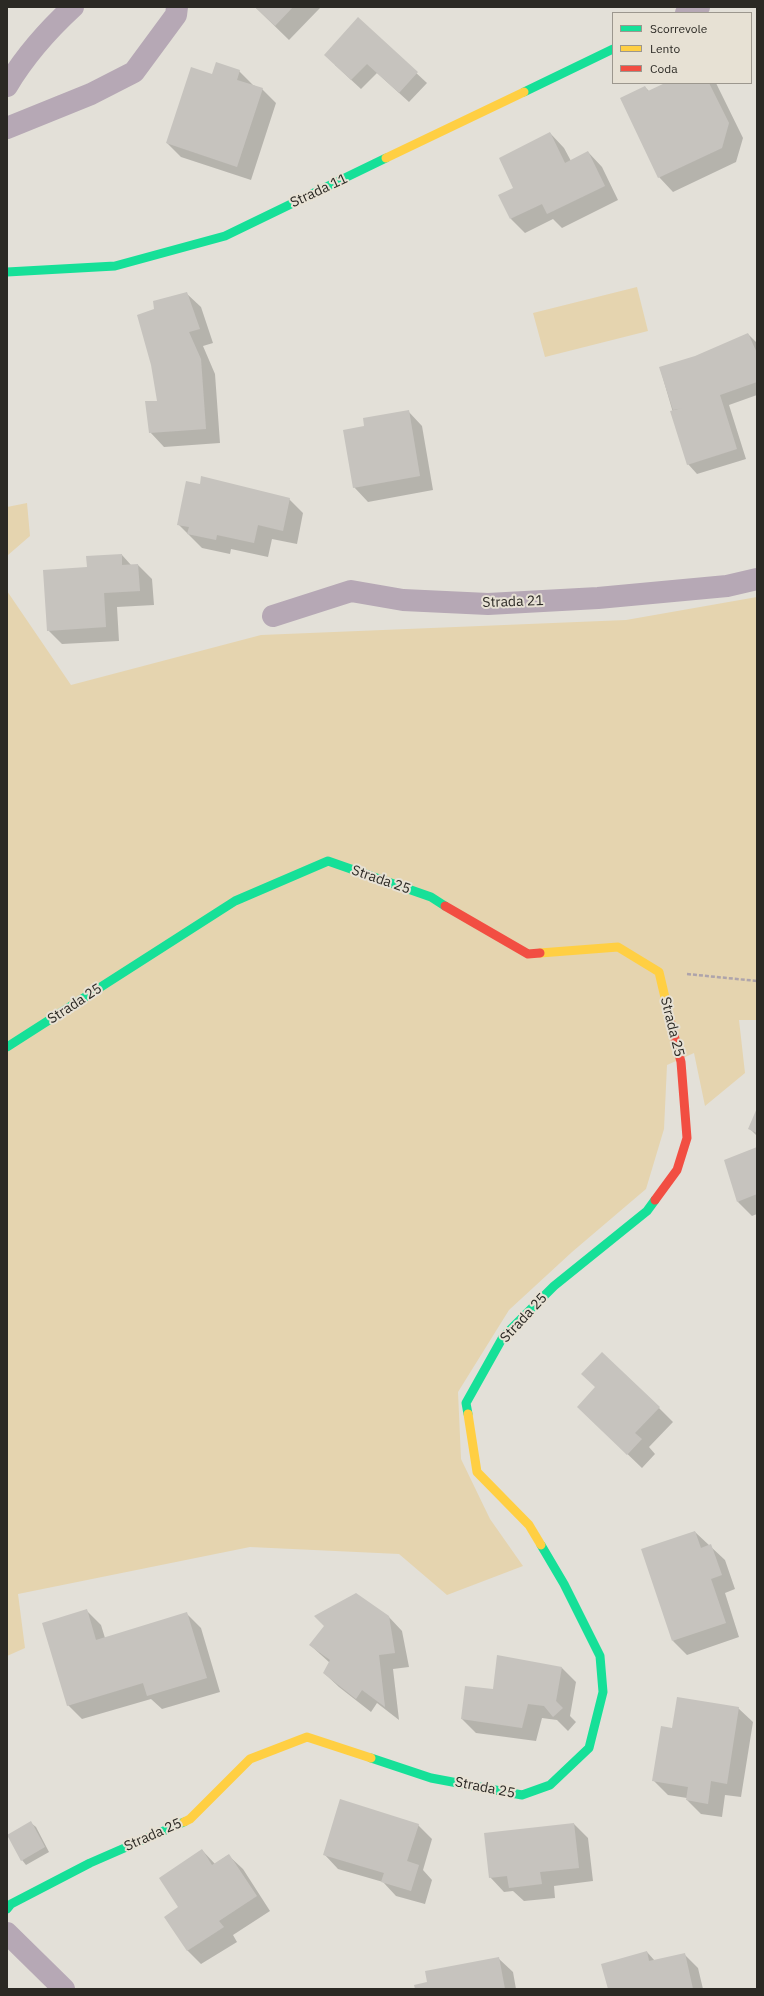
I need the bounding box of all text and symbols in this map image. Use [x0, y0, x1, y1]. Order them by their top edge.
legend [612, 12, 752, 84]
text: Scorrevole [650, 21, 707, 36]
text: Lento [650, 41, 680, 56]
text: Coda [650, 61, 678, 76]
street label: Strada 11 [288, 170, 350, 212]
street label: Strada 21 [482, 593, 544, 611]
street label: Strada 25 [349, 862, 413, 898]
street label: Strada 25 [45, 980, 105, 1028]
street label: Strada 25 [656, 995, 688, 1059]
street label: Strada 25 [497, 1290, 551, 1346]
street label: Strada 25 [453, 1774, 517, 1802]
street label: Strada 25 [122, 1815, 184, 1855]

